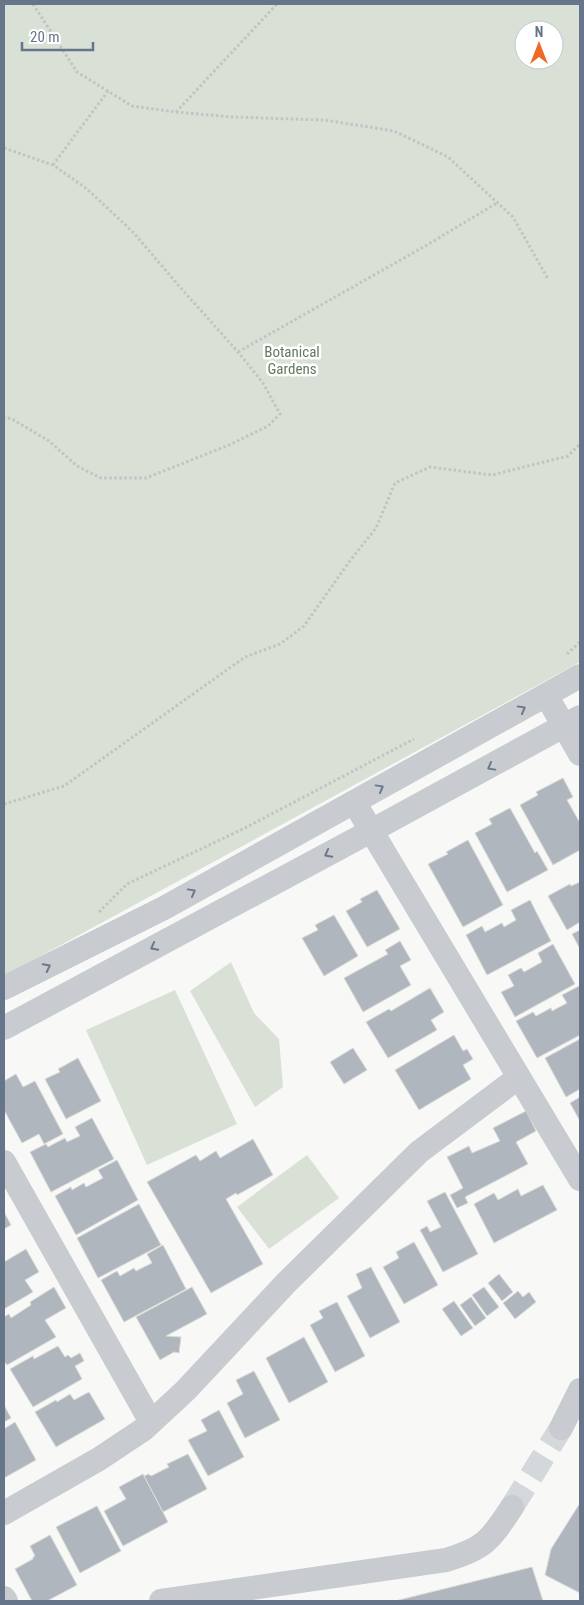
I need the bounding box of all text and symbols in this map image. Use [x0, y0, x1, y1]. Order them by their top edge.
scale bar [22, 20, 94, 52]
north arrow [514, 20, 564, 70]
text: N [535, 24, 543, 40]
text: 20 m [30, 28, 60, 46]
park label: Botanical Gardens [264, 343, 320, 378]
one-way arrow [516, 705, 525, 715]
one-way arrow [487, 761, 496, 771]
one-way arrow [374, 784, 383, 794]
one-way arrow [325, 848, 334, 858]
one-way arrow [186, 889, 195, 899]
one-way arrow [151, 941, 160, 951]
one-way arrow [42, 962, 51, 973]

